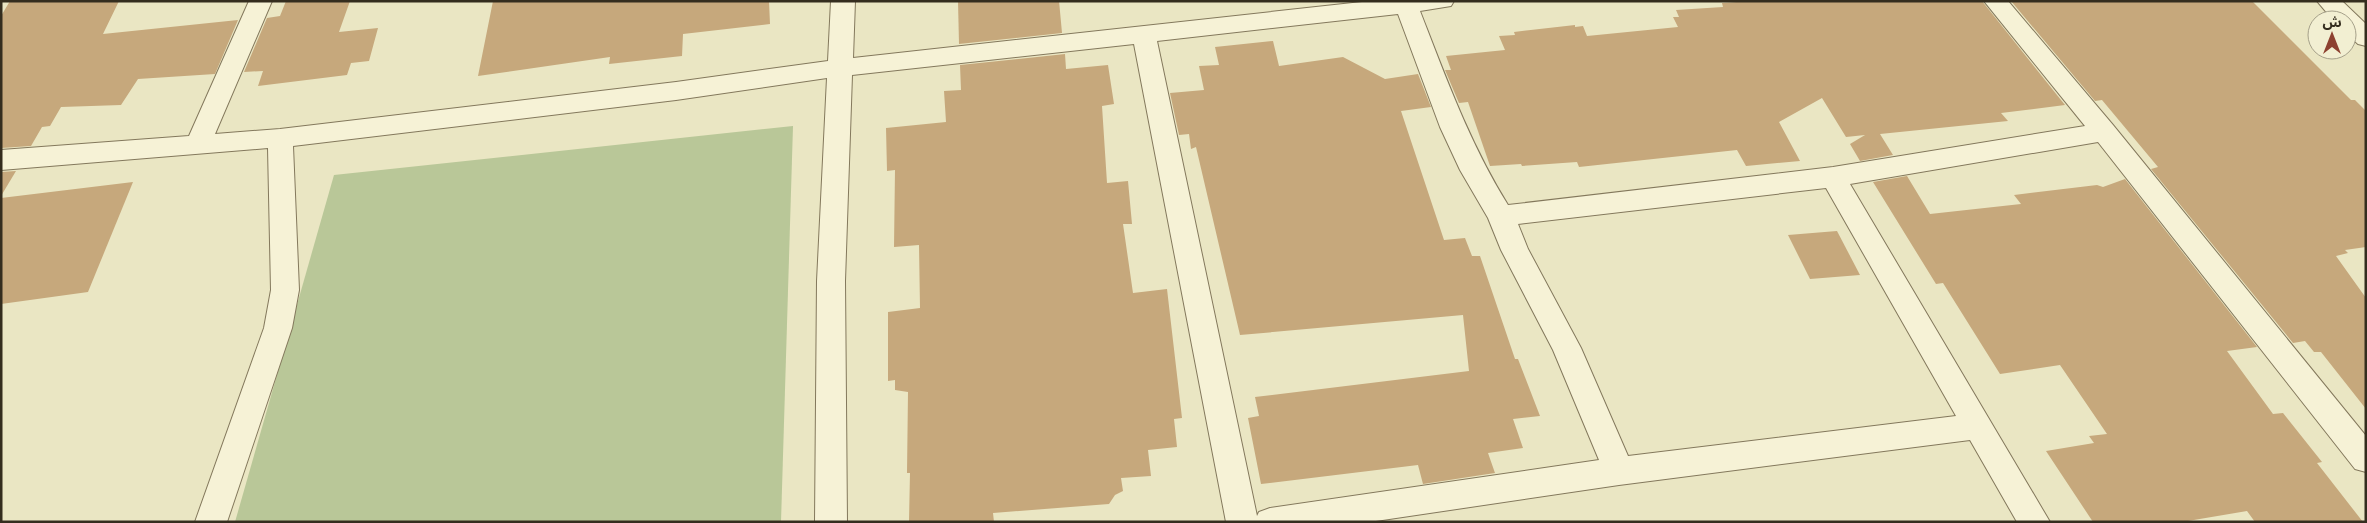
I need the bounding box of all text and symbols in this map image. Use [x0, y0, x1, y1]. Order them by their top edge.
north arrow [2307, 10, 2357, 60]
text: ش [2322, 15, 2342, 30]

